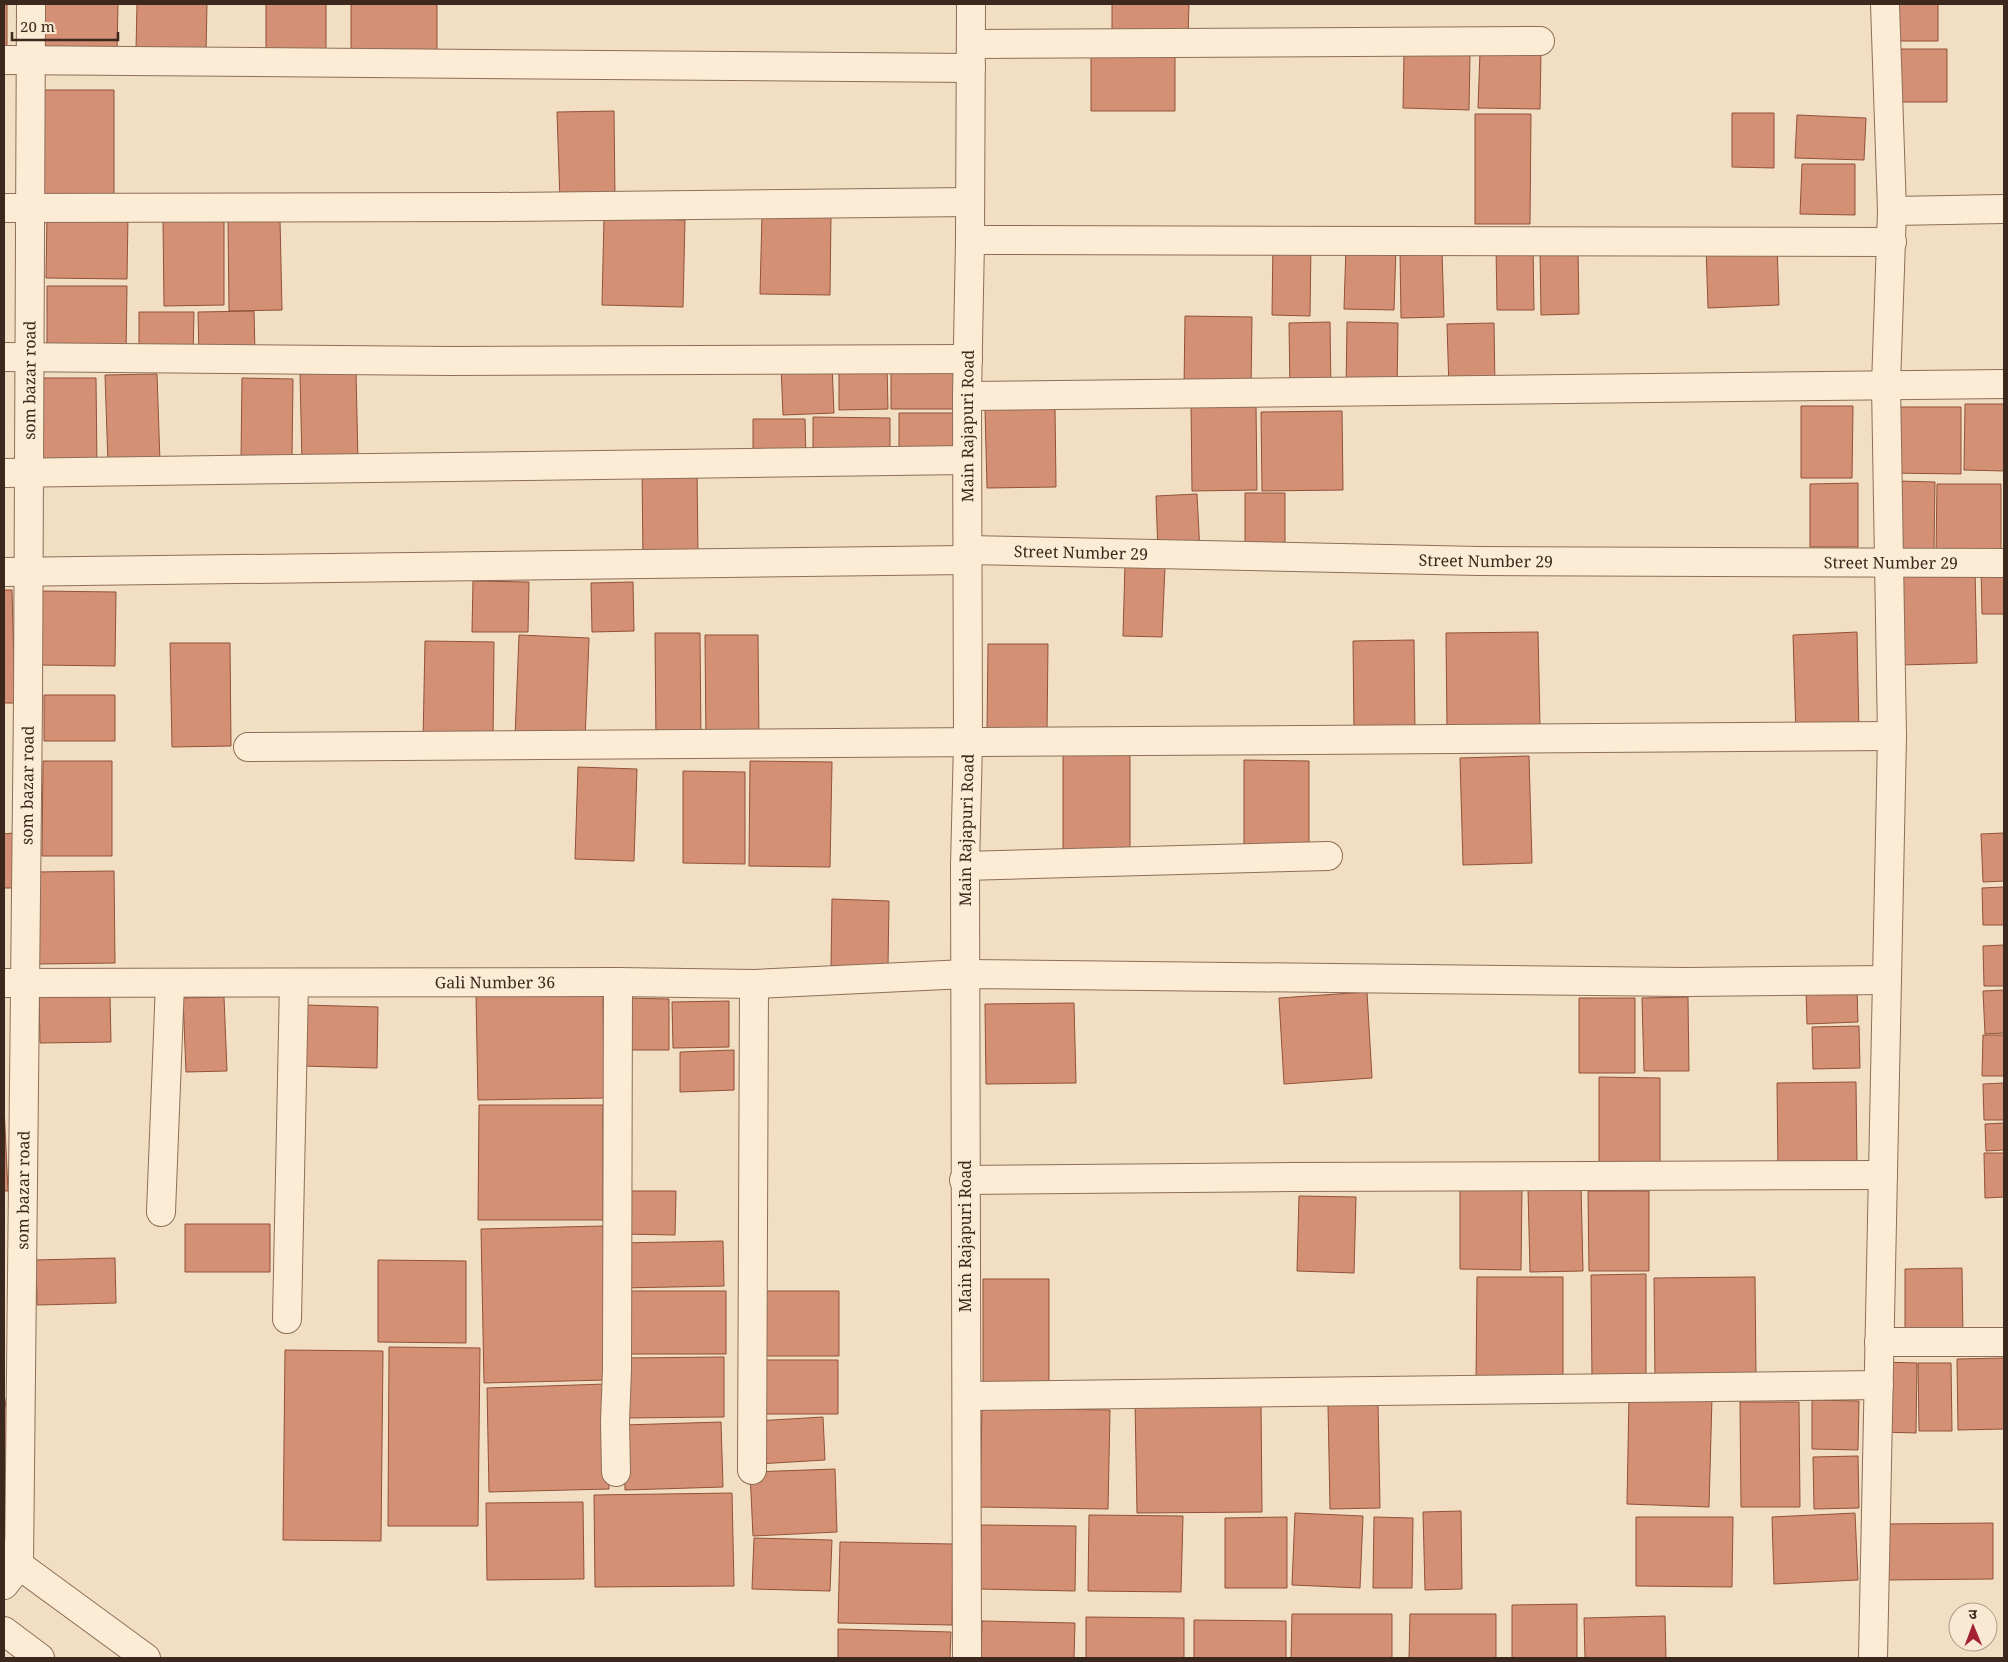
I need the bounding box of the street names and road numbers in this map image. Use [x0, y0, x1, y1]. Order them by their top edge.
street label: som bazar road [18, 320, 41, 440]
street label: Main Rajapuri Road [956, 349, 979, 502]
street label: Street Number 29 [1014, 540, 1148, 565]
street label: Street Number 29 [1418, 549, 1553, 572]
street label: Street Number 29 [1824, 551, 1958, 574]
street label: som bazar road [16, 725, 39, 845]
street label: Main Rajapuri Road [954, 753, 979, 906]
street label: Gali Number 36 [435, 971, 555, 993]
street label: som bazar road [11, 1130, 35, 1250]
street label: Main Rajapuri Road [954, 1160, 976, 1312]

